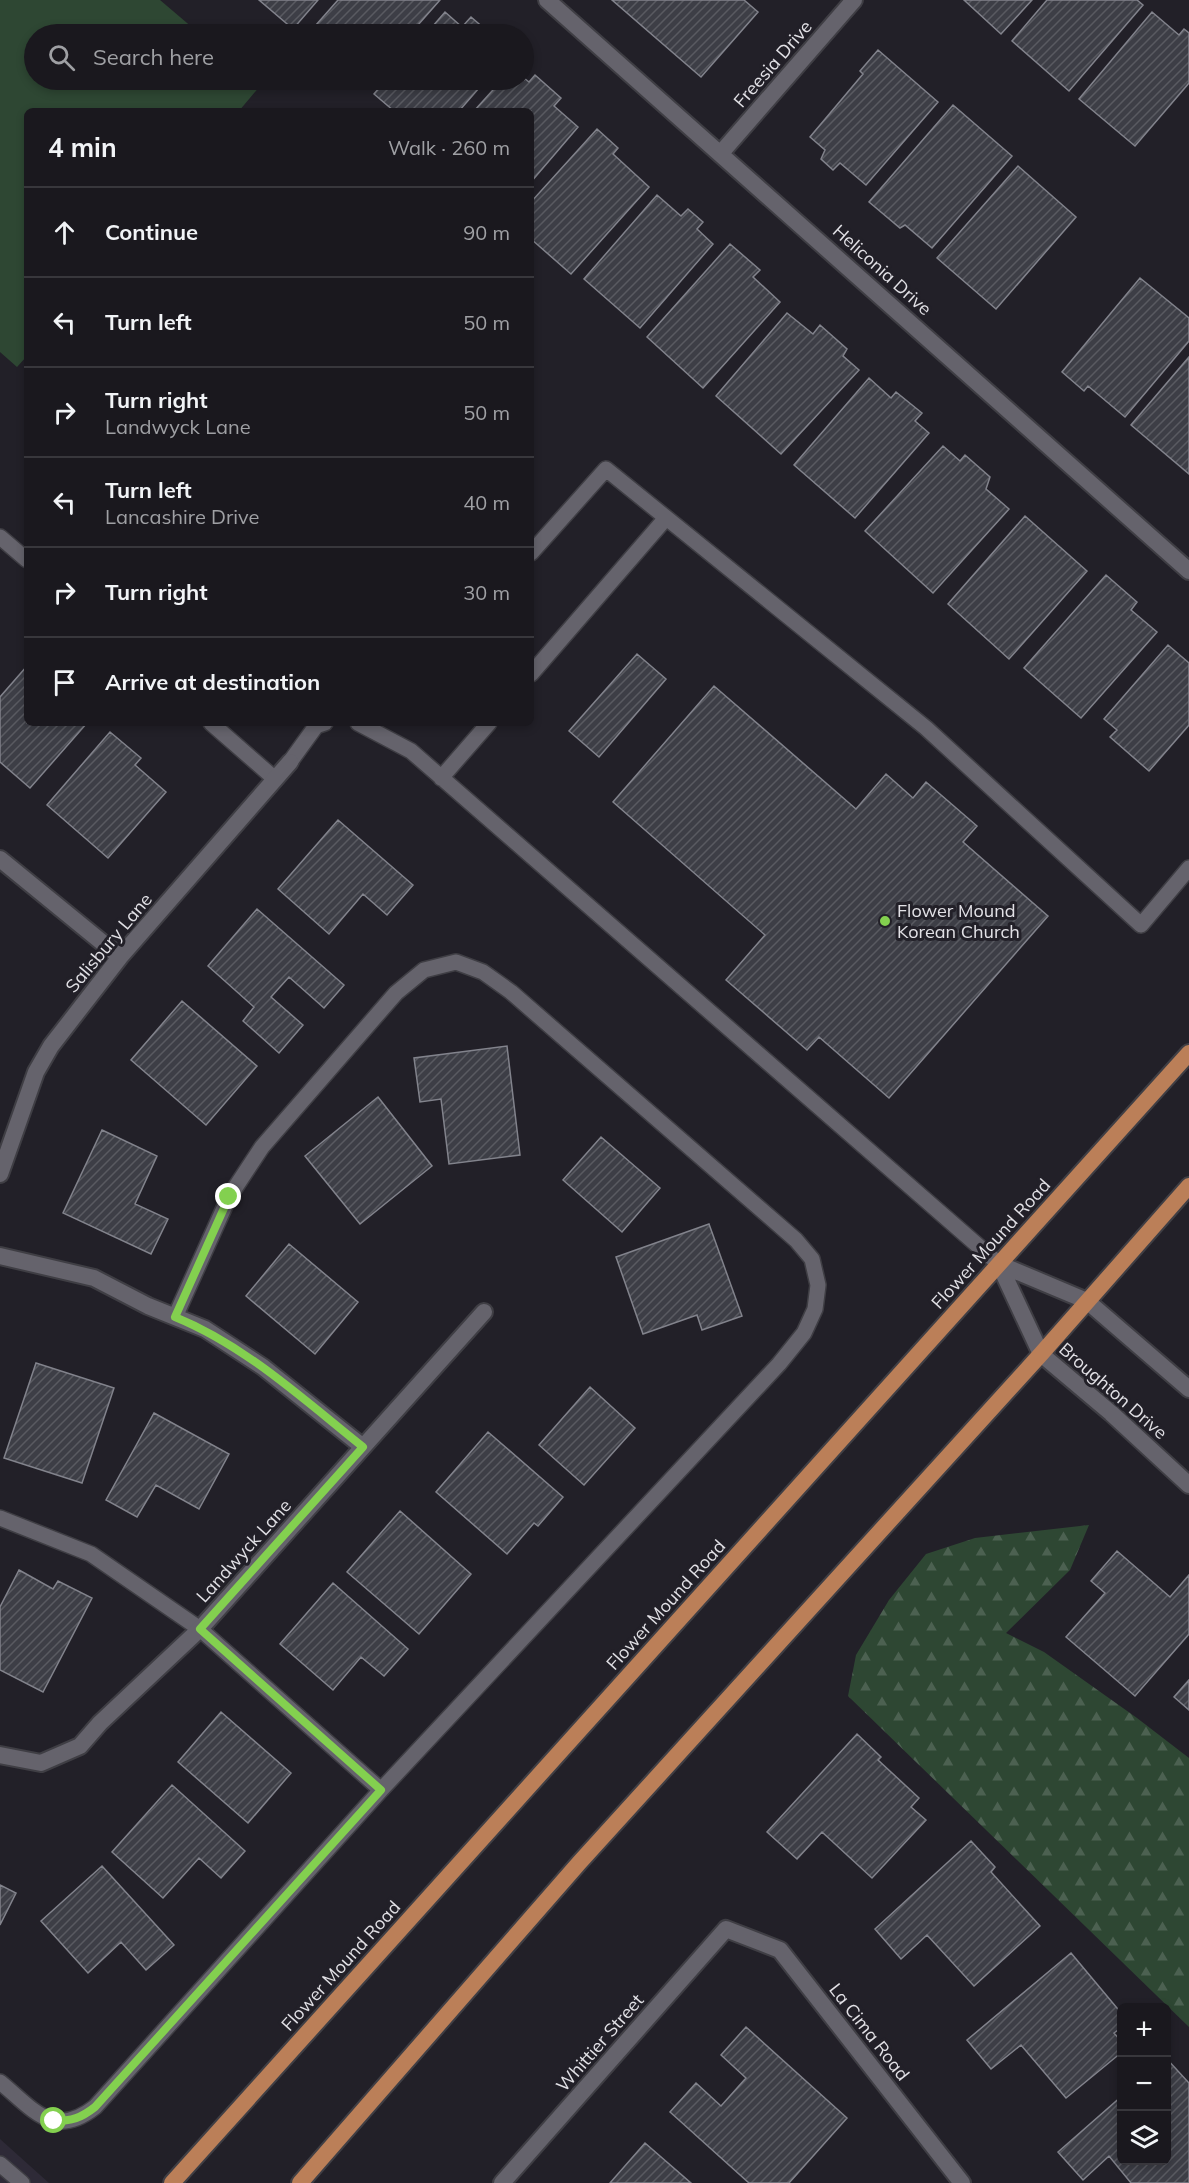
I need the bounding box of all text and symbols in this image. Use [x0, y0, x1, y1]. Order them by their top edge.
street label: Freesia Drive [728, 15, 817, 112]
search box [24, 24, 534, 90]
icon: search [45, 41, 78, 74]
text: Search here [93, 43, 214, 71]
text: 4 min [48, 131, 117, 164]
text: Walk · 260 m [388, 135, 510, 160]
icon: ahead [48, 216, 81, 249]
text: Continue [105, 218, 198, 246]
street label: Heliconia Drive [828, 219, 936, 320]
text: 90 m [463, 220, 510, 245]
icon: left [48, 306, 81, 339]
text: Turn left [105, 308, 192, 336]
text: 50 m [463, 310, 510, 335]
text: Turn right [105, 386, 208, 414]
icon: right [48, 396, 81, 429]
text: 50 m [463, 400, 510, 425]
text: Landwyck Lane [105, 414, 251, 439]
text: Turn left [105, 476, 192, 504]
icon: left [48, 486, 81, 519]
text: 40 m [463, 490, 510, 515]
text: Lancashire Drive [105, 504, 259, 529]
icon: right [48, 576, 81, 609]
text: Turn right [105, 578, 208, 606]
text: 30 m [463, 580, 510, 605]
icon: arrive [48, 666, 81, 699]
text: Arrive at destination [105, 668, 320, 696]
street label: Salisbury Lane [60, 888, 157, 997]
place label: Flower Mound Korean Church [897, 899, 1020, 943]
marker: Flower Mound Korean Church [878, 914, 892, 928]
street label: Flower Mound Road [926, 1174, 1055, 1314]
route end [215, 1183, 241, 1209]
street label: Broughton Drive [1054, 1337, 1172, 1444]
street label: Landwyck Lane [191, 1494, 296, 1607]
street label: Flower Mound Road [601, 1535, 730, 1675]
street label: Flower Mound Road [276, 1896, 405, 2036]
street label: La Cima Road [824, 1978, 915, 2085]
street label: Whittier Street [551, 1989, 648, 2096]
map controls [1117, 2003, 1171, 2165]
button: + [1117, 2003, 1171, 2057]
button: − [1117, 2057, 1171, 2111]
route start [40, 2107, 66, 2133]
button: layers [1117, 2111, 1171, 2165]

